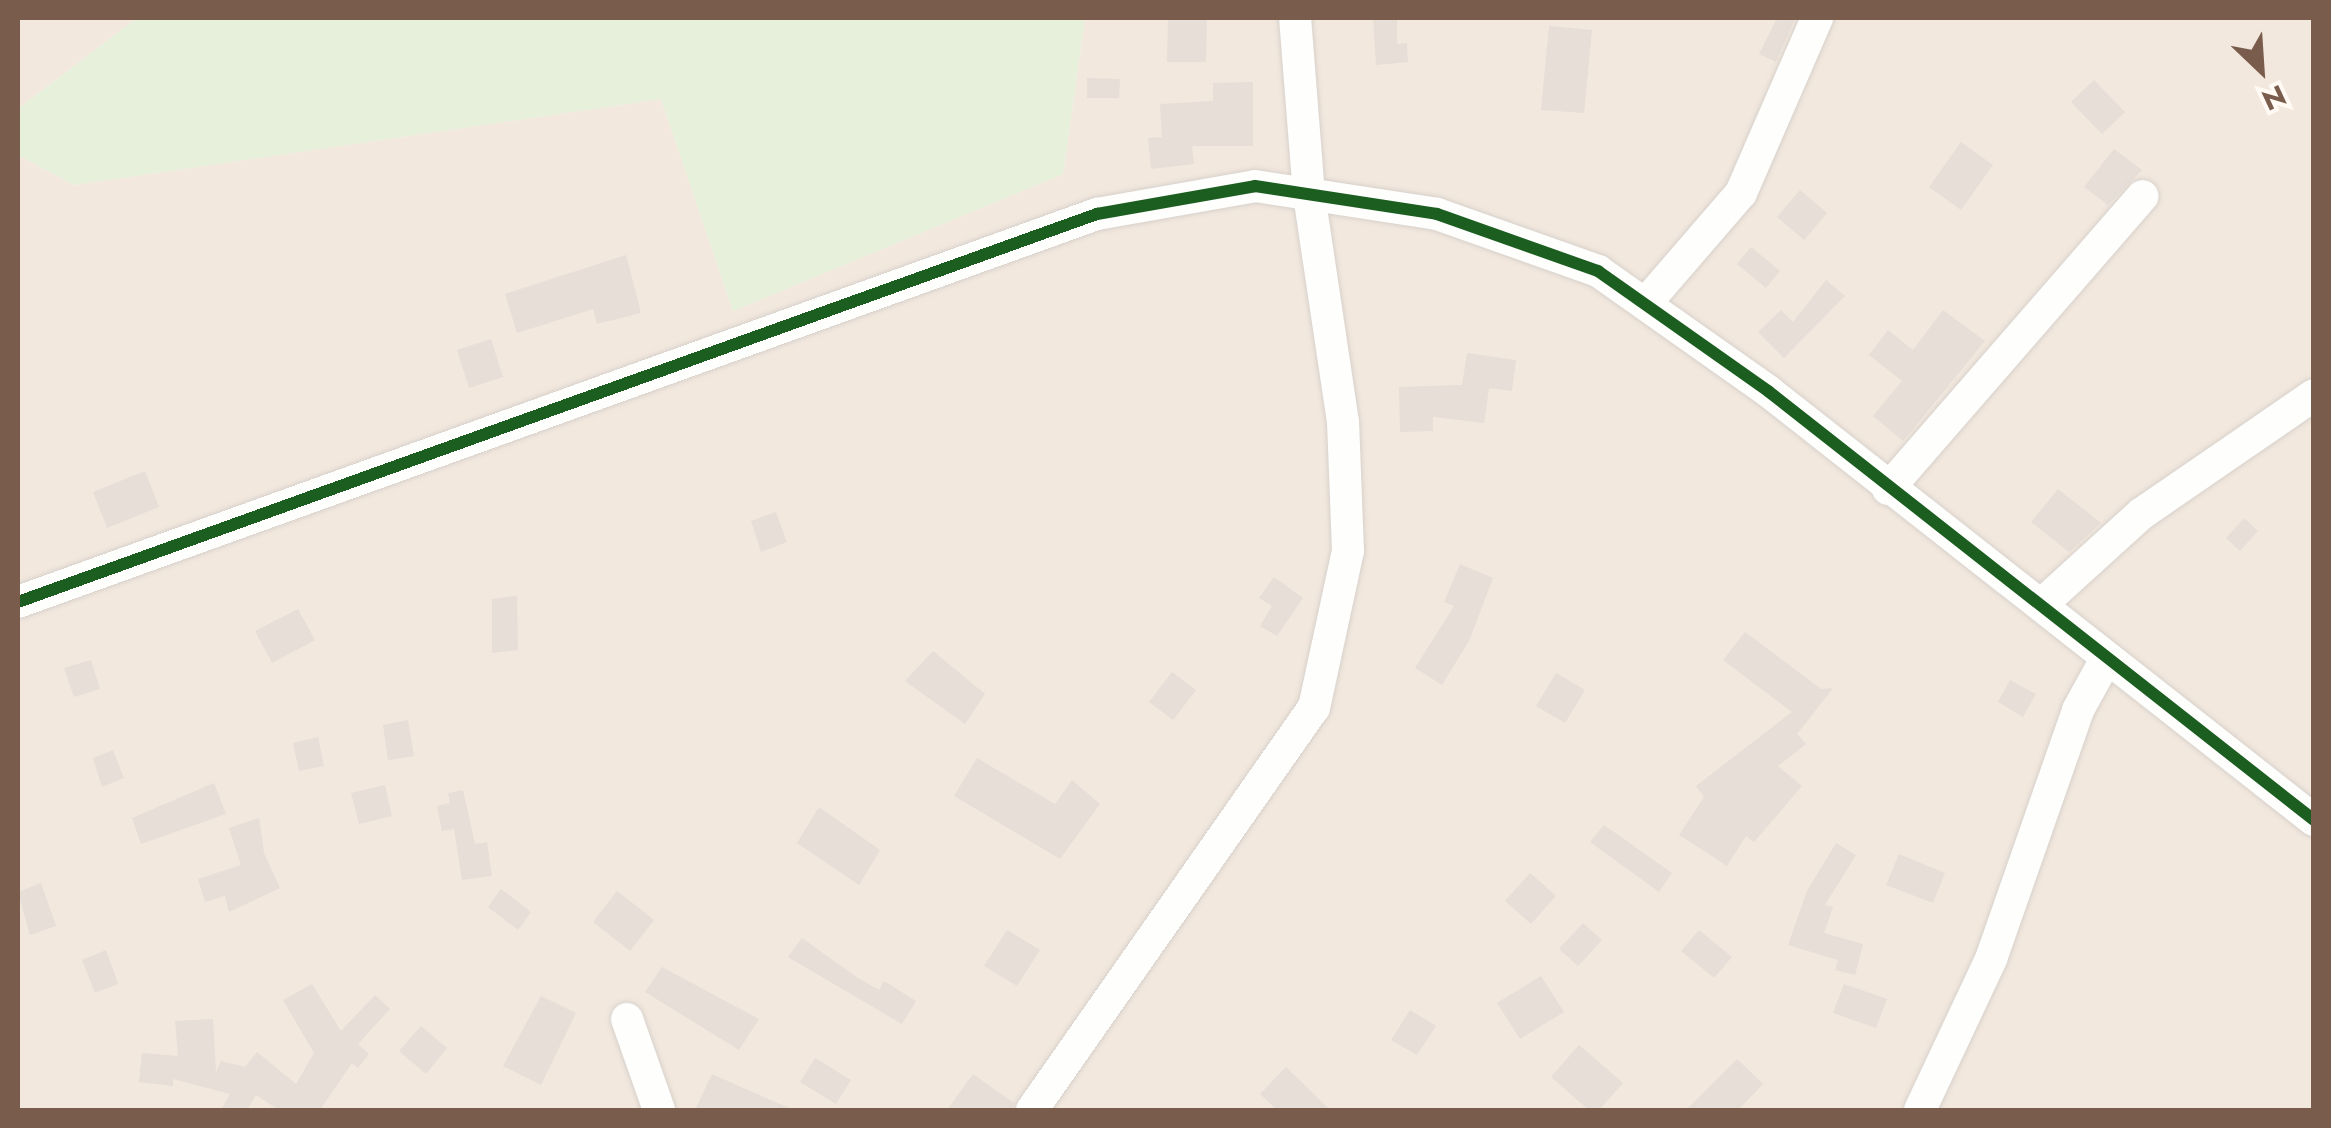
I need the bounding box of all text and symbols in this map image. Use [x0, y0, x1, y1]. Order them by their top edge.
north arrow [2211, 20, 2311, 120]
text: N [2255, 74, 2293, 121]

